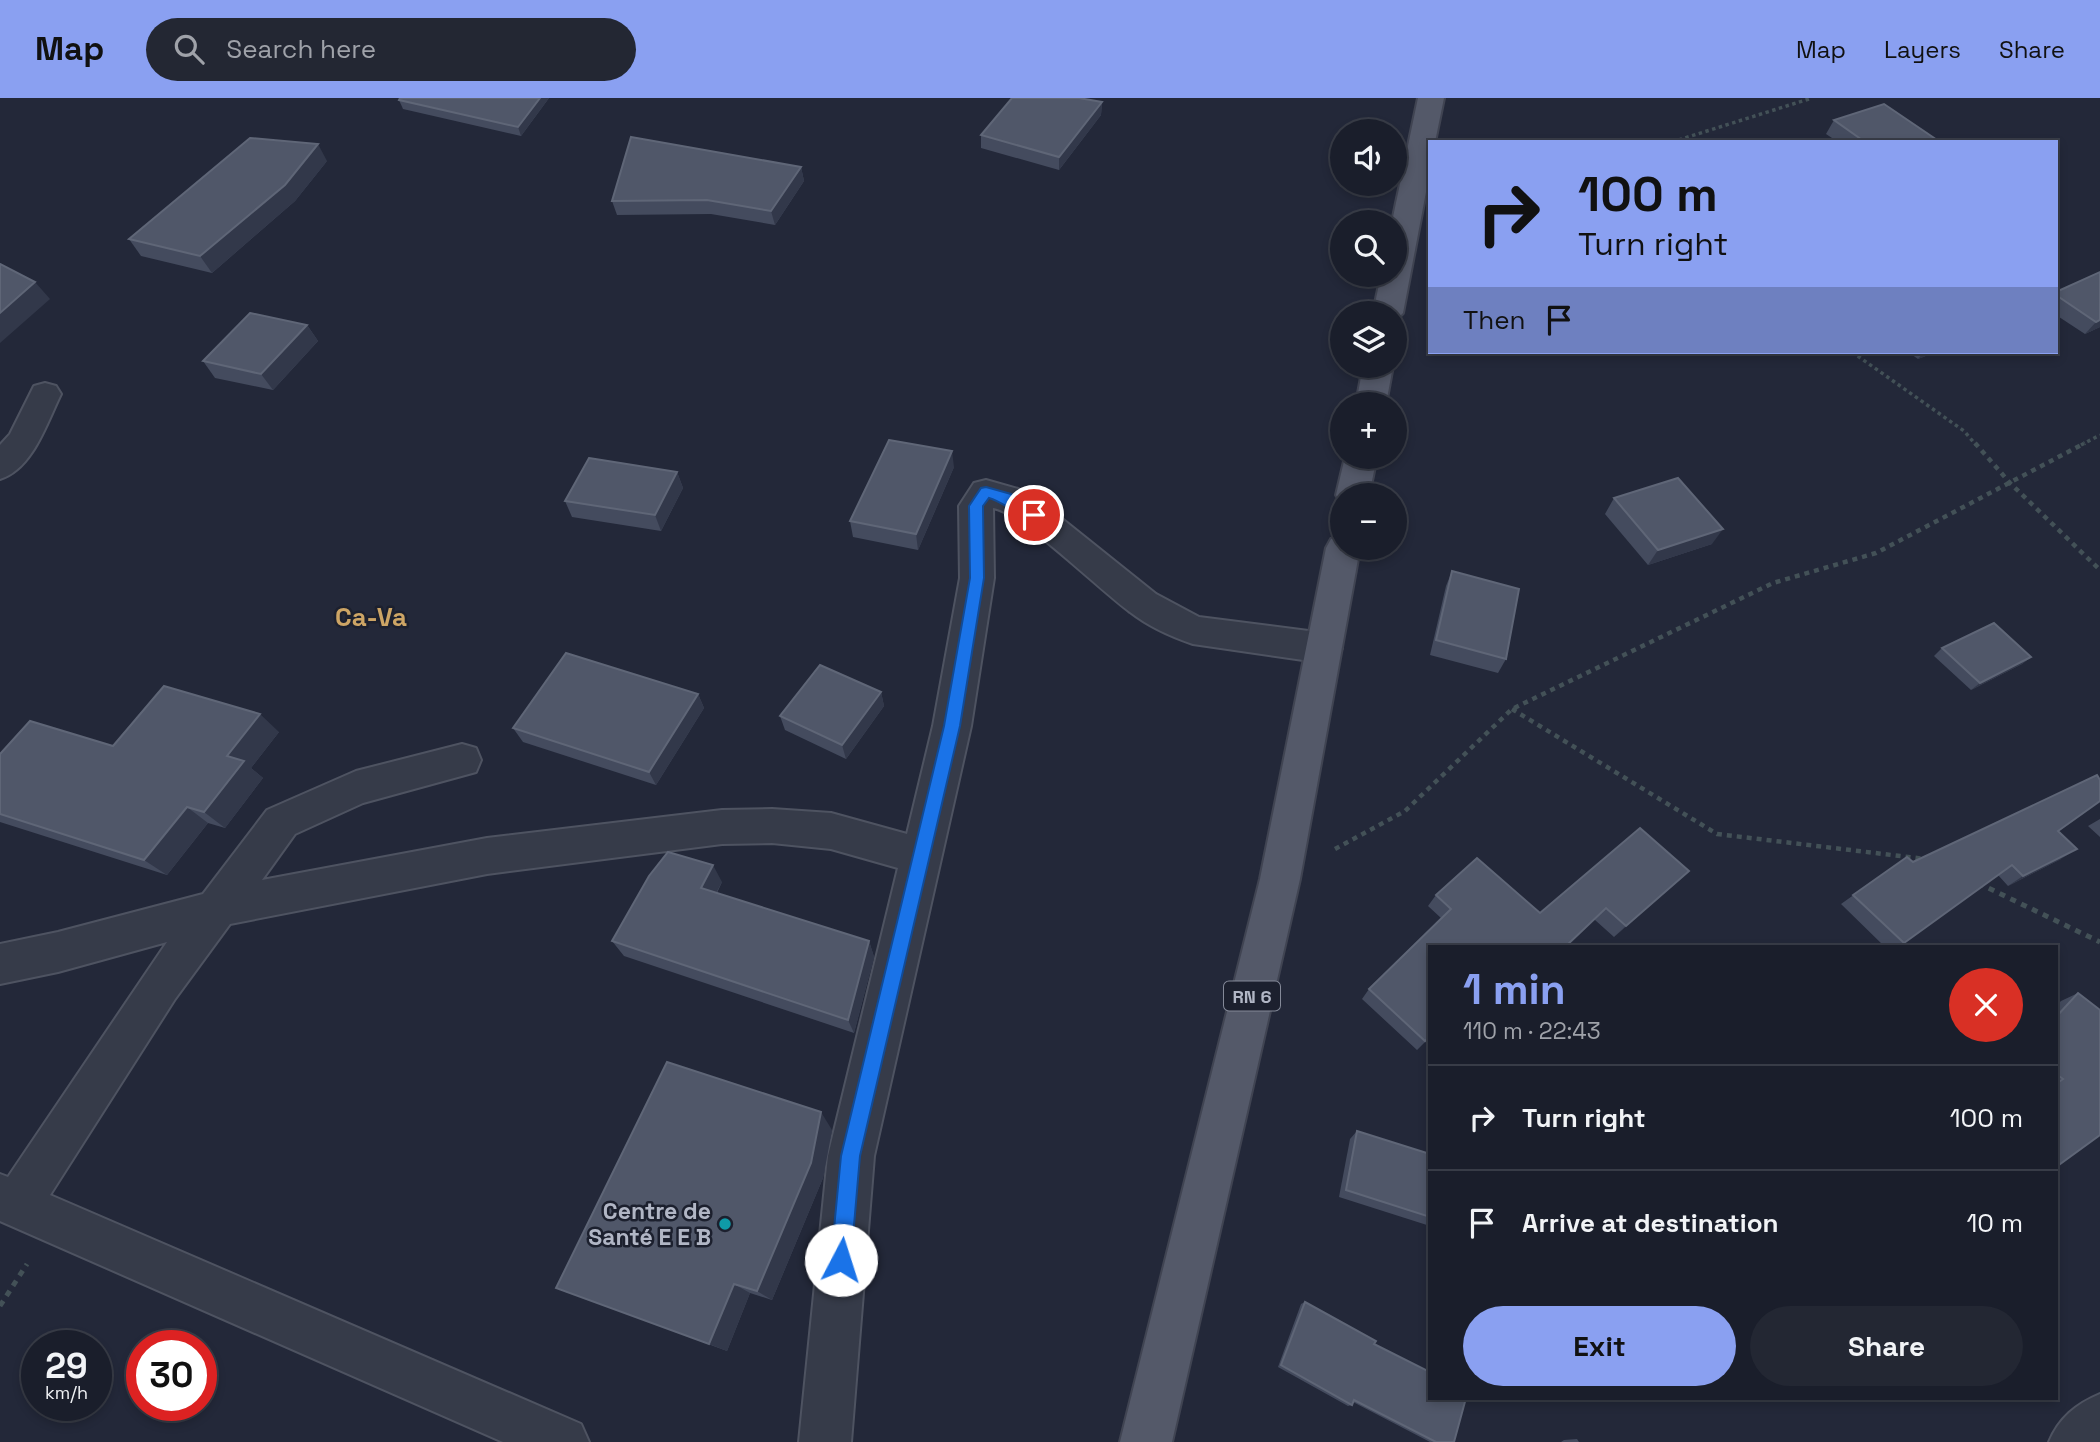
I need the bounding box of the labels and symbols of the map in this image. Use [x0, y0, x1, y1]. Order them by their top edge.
pin [1004, 485, 1064, 545]
district label: Ca-Va [335, 600, 407, 634]
road number: RN 6 [1224, 982, 1280, 1010]
place label: Centre de Santé E E B [588, 1196, 711, 1252]
marker: Centre de Santé E E B [717, 1216, 733, 1232]
position arrow [804, 1223, 878, 1297]
speed limit sign: 30 [126, 1330, 217, 1421]

